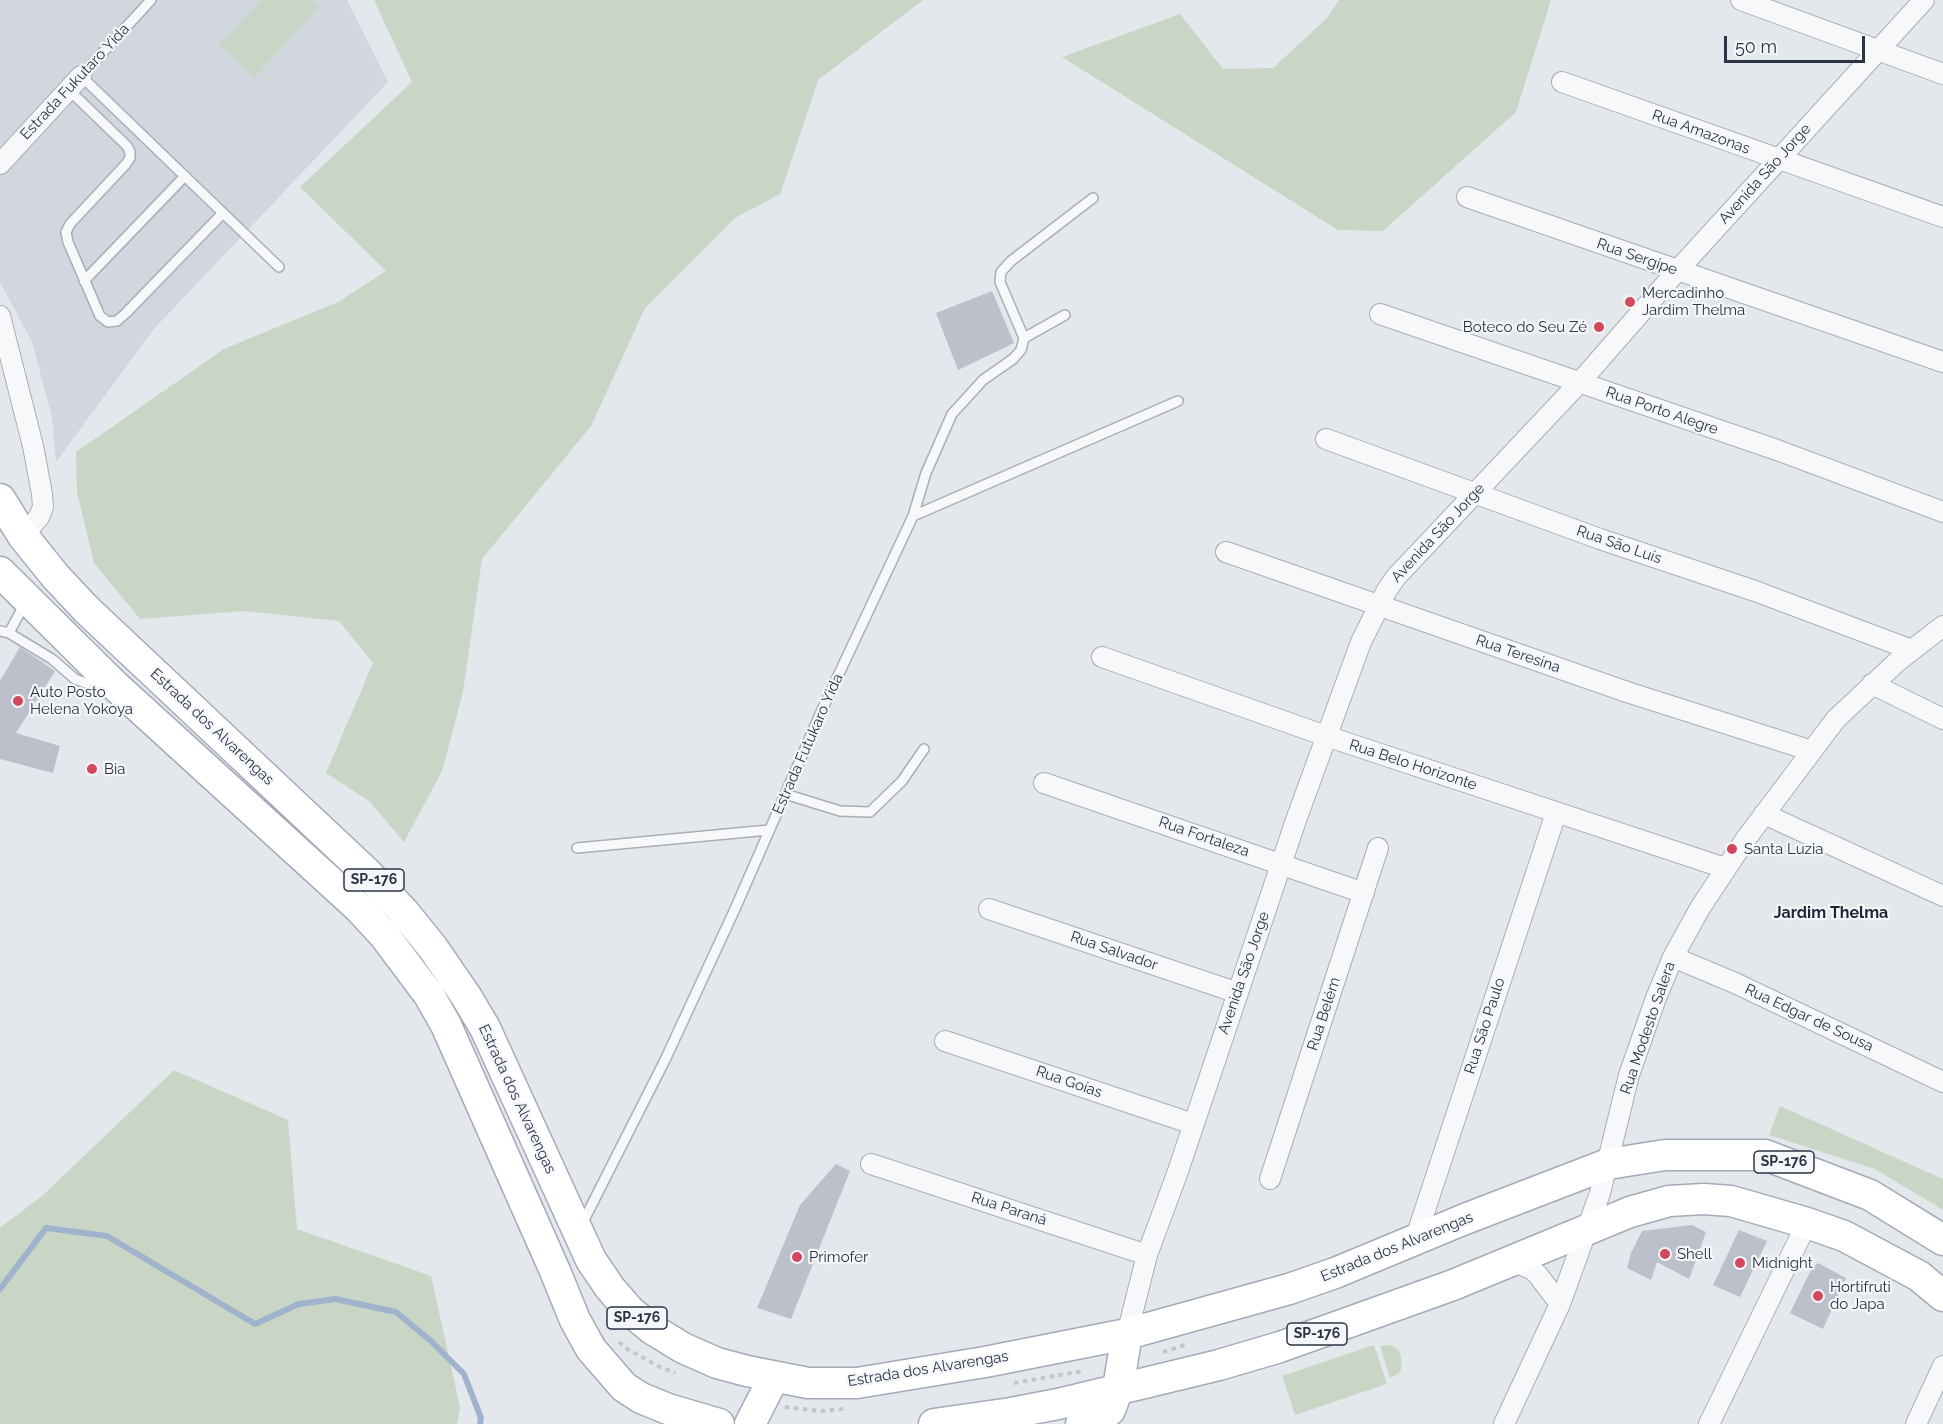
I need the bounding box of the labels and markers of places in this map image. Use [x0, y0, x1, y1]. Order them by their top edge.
place label: Mercadinho Jardim Thelma [1642, 284, 1745, 319]
marker: Mercadinho Jardim Thelma [1623, 295, 1637, 309]
place label: Boteco do Seu Zé [1463, 318, 1587, 336]
marker: Boteco do Seu Zé [1592, 320, 1606, 334]
place label: Auto Posto Helena Yokoya [30, 683, 133, 718]
marker: Auto Posto Helena Yokoya [11, 694, 25, 708]
place label: Bia [104, 760, 125, 778]
marker: Bia [85, 762, 99, 776]
place label: Santa Luzia [1744, 840, 1823, 858]
marker: Santa Luzia [1725, 842, 1739, 856]
place label: Shell [1677, 1245, 1712, 1263]
marker: Shell [1658, 1247, 1672, 1261]
place label: Primofer [809, 1248, 868, 1266]
marker: Primofer [790, 1250, 804, 1264]
place label: Midnight [1752, 1254, 1813, 1272]
marker: Midnight [1733, 1256, 1747, 1270]
place label: Hortifruti do Japa [1830, 1278, 1891, 1313]
marker: Hortifruti do Japa [1811, 1289, 1825, 1303]

